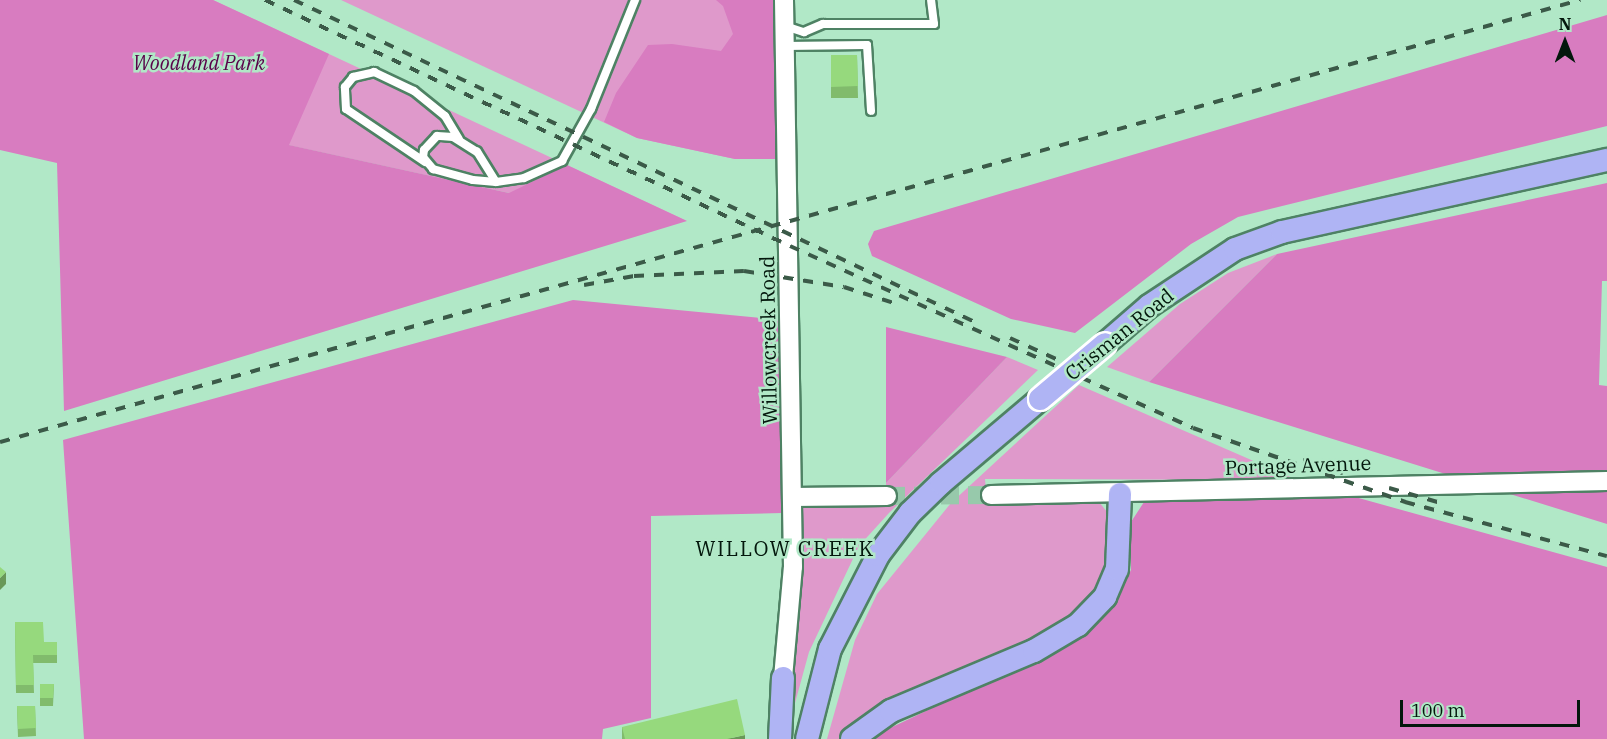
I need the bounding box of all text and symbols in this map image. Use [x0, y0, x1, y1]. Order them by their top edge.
north arrow [1535, 12, 1595, 72]
text: N [1559, 14, 1571, 34]
park label: Woodland Park [133, 50, 265, 74]
street label: Willowcreek Road [755, 256, 781, 424]
street label: Crisman Road [1060, 283, 1178, 385]
street label: Portage Avenue [1224, 450, 1372, 480]
district label: WILLOW CREEK [695, 535, 875, 561]
scale bar [1403, 688, 1583, 726]
text: 100 m [1411, 699, 1465, 722]

